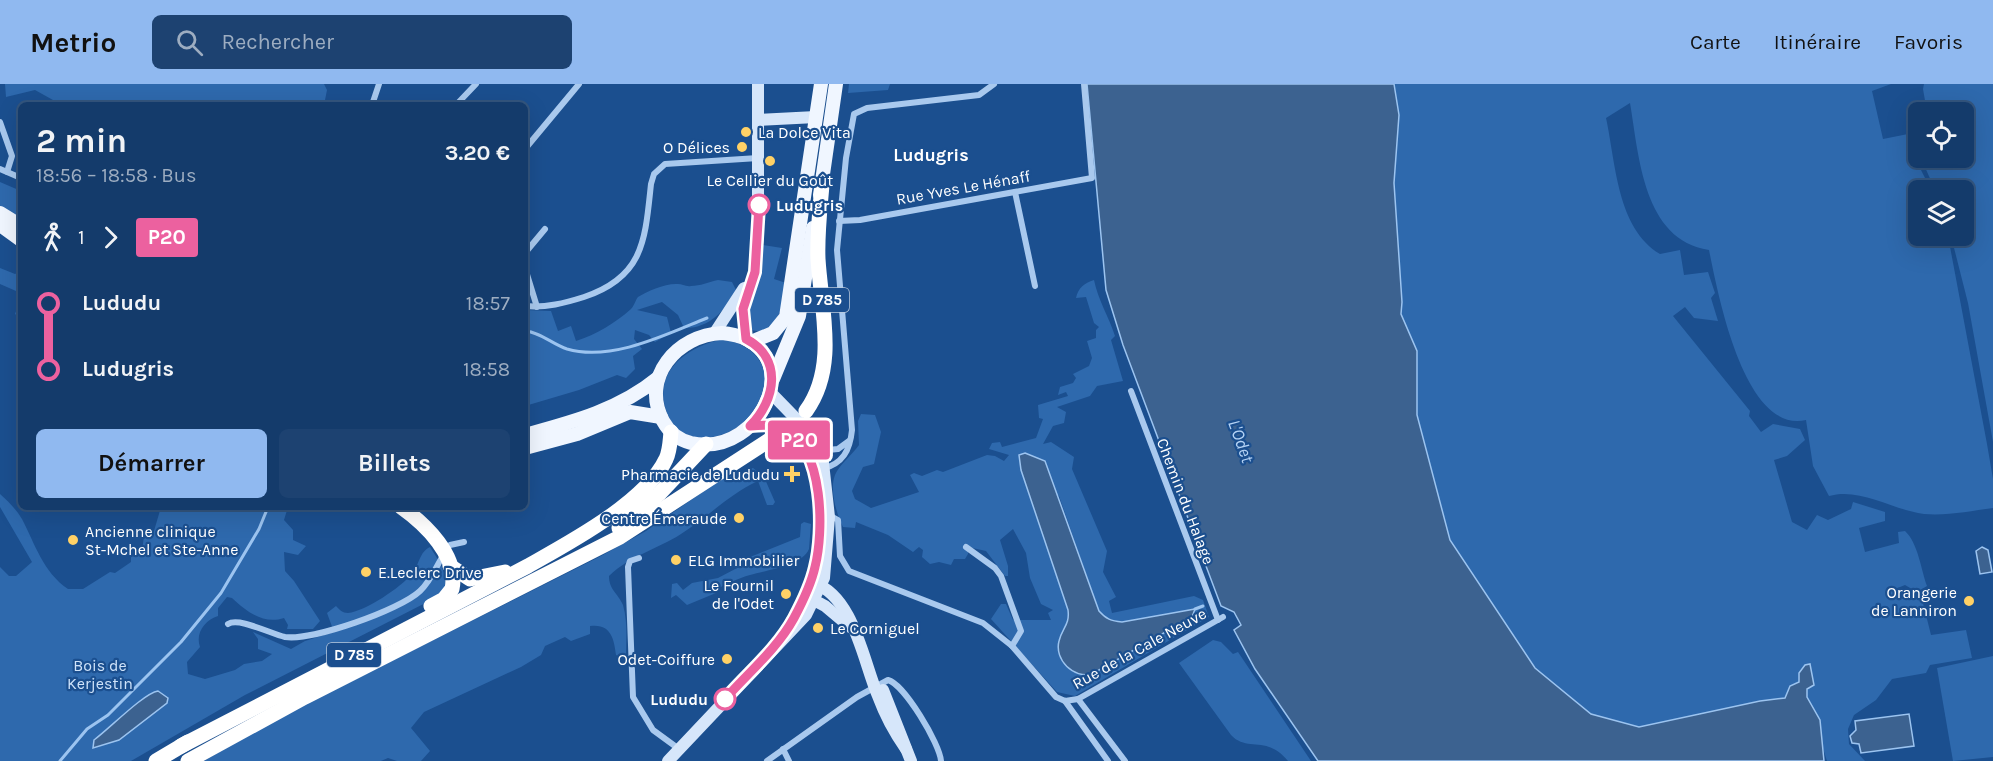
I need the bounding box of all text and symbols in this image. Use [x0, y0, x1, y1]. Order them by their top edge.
search box [152, 15, 572, 69]
text: Metrio [30, 26, 116, 59]
icon: search [173, 26, 206, 59]
text: Rechercher [221, 29, 334, 55]
text: Carte [1690, 30, 1741, 54]
text: Itinéraire [1774, 30, 1861, 54]
text: Favoris [1894, 30, 1963, 54]
map controls [1908, 102, 1974, 246]
button: locate [1908, 102, 1974, 168]
text: 2 min [36, 122, 127, 160]
place label: La Dolce Vita [758, 123, 851, 142]
marker: La Dolce Vita [739, 125, 753, 139]
place label: O Délices [663, 138, 730, 157]
text: 3.20 € [445, 140, 510, 166]
marker: O Délices [735, 140, 749, 154]
district label: Ludugris [893, 144, 969, 166]
marker: Le Cellier du Goût [763, 154, 777, 168]
text: 18:56 – 18:58 · Bus [36, 164, 196, 187]
street label: Rue Yves Le Hénaff [895, 166, 1032, 209]
place label: Le Cellier du Goût [707, 171, 833, 190]
button: layers [1908, 180, 1974, 246]
marker: Ludugris [748, 194, 770, 216]
place label: Ludugris [776, 196, 843, 215]
icon: walk [36, 221, 69, 254]
icon: forward [94, 221, 127, 254]
text: P20 [148, 225, 186, 249]
text: 1 [78, 226, 85, 249]
road number: D 785 [795, 288, 849, 312]
text: Lududu [82, 290, 161, 316]
text: 18:57 [466, 292, 510, 315]
text: Ludugris [82, 356, 174, 382]
text: 18:58 [463, 358, 510, 381]
water label: L'Odet [1223, 416, 1259, 466]
line badge: P20 [764, 420, 834, 460]
text: P20 [780, 428, 818, 452]
button: Démarrer [36, 429, 267, 498]
button: Billets [279, 429, 510, 498]
street label: Chemin du Halage [1153, 435, 1218, 567]
place label: Pharmacie de Lududu [621, 465, 780, 484]
marker: Pharmacie de Lududu [785, 467, 799, 481]
place label: Centre Émeraude [601, 509, 727, 528]
marker: Centre Émeraude [732, 511, 746, 525]
place label: Ancienne clinique St-Mchel et Ste-Anne [85, 522, 238, 559]
marker: Ancienne clinique St-Mchel et Ste-Anne [66, 533, 80, 547]
place label: ELG Immobilier [688, 551, 799, 570]
marker: ELG Immobilier [669, 553, 683, 567]
place label: E.Leclerc Drive [378, 563, 482, 582]
marker: E.Leclerc Drive [359, 565, 373, 579]
place label: Le Fournil de l'Odet [703, 576, 774, 613]
place label: Orangerie de Lanniron [1871, 583, 1957, 620]
marker: Le Fournil de l'Odet [779, 587, 793, 601]
marker: Orangerie de Lanniron [1962, 594, 1976, 608]
street label: Rue de la Cale Neuve [1069, 604, 1210, 693]
place label: Le Corniguel [830, 619, 920, 638]
marker: Le Corniguel [811, 621, 825, 635]
road number: D 785 [327, 643, 381, 667]
place label: Odet-Coiffure [617, 650, 715, 669]
marker: Odet-Coiffure [720, 652, 734, 666]
park label: Bois de Kerjestin [67, 656, 133, 693]
marker: Lududu [714, 688, 736, 710]
place label: Lududu [650, 690, 708, 709]

